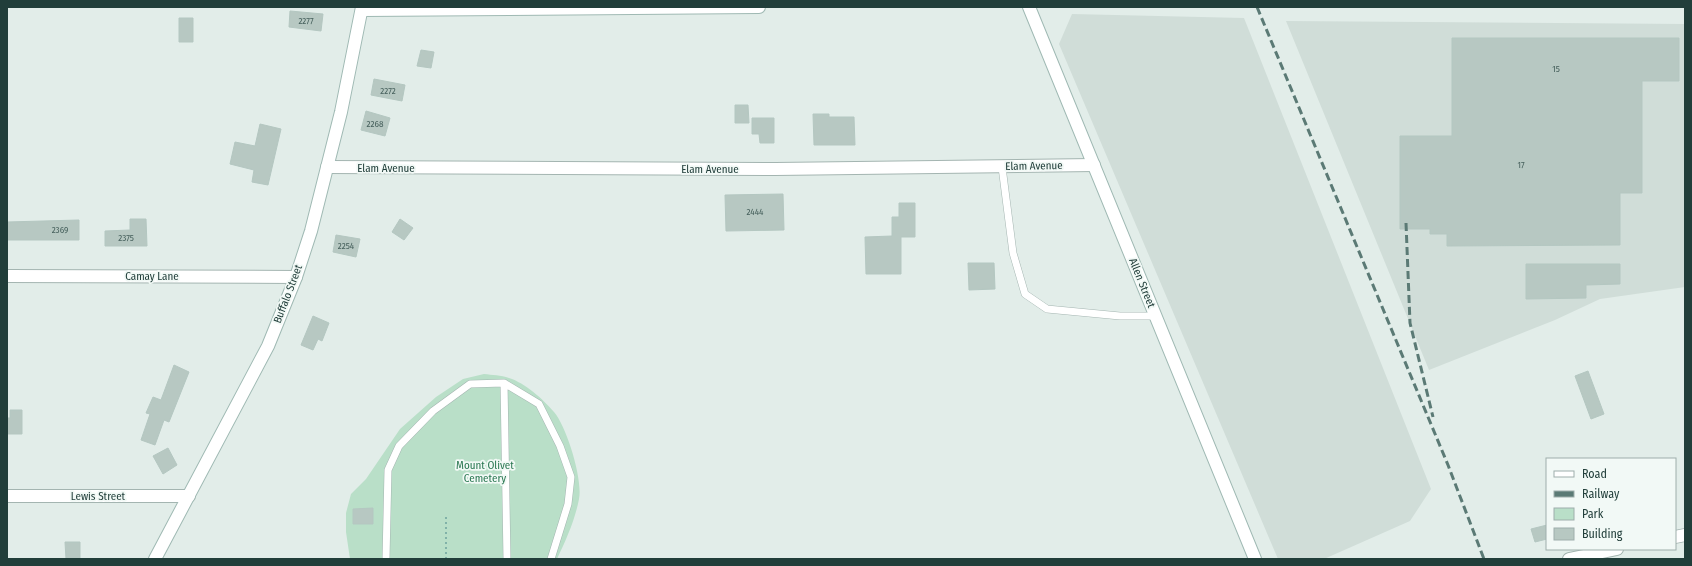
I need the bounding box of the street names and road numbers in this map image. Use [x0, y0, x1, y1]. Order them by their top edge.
street label: Elam Avenue [1005, 159, 1063, 173]
street label: Elam Avenue [357, 162, 415, 175]
street label: Elam Avenue [681, 163, 739, 176]
street label: Allen Street [1126, 256, 1158, 310]
street label: Buffalo Street [271, 262, 305, 325]
street label: Camay Lane [125, 270, 179, 283]
street label: Lewis Street [71, 490, 126, 503]

